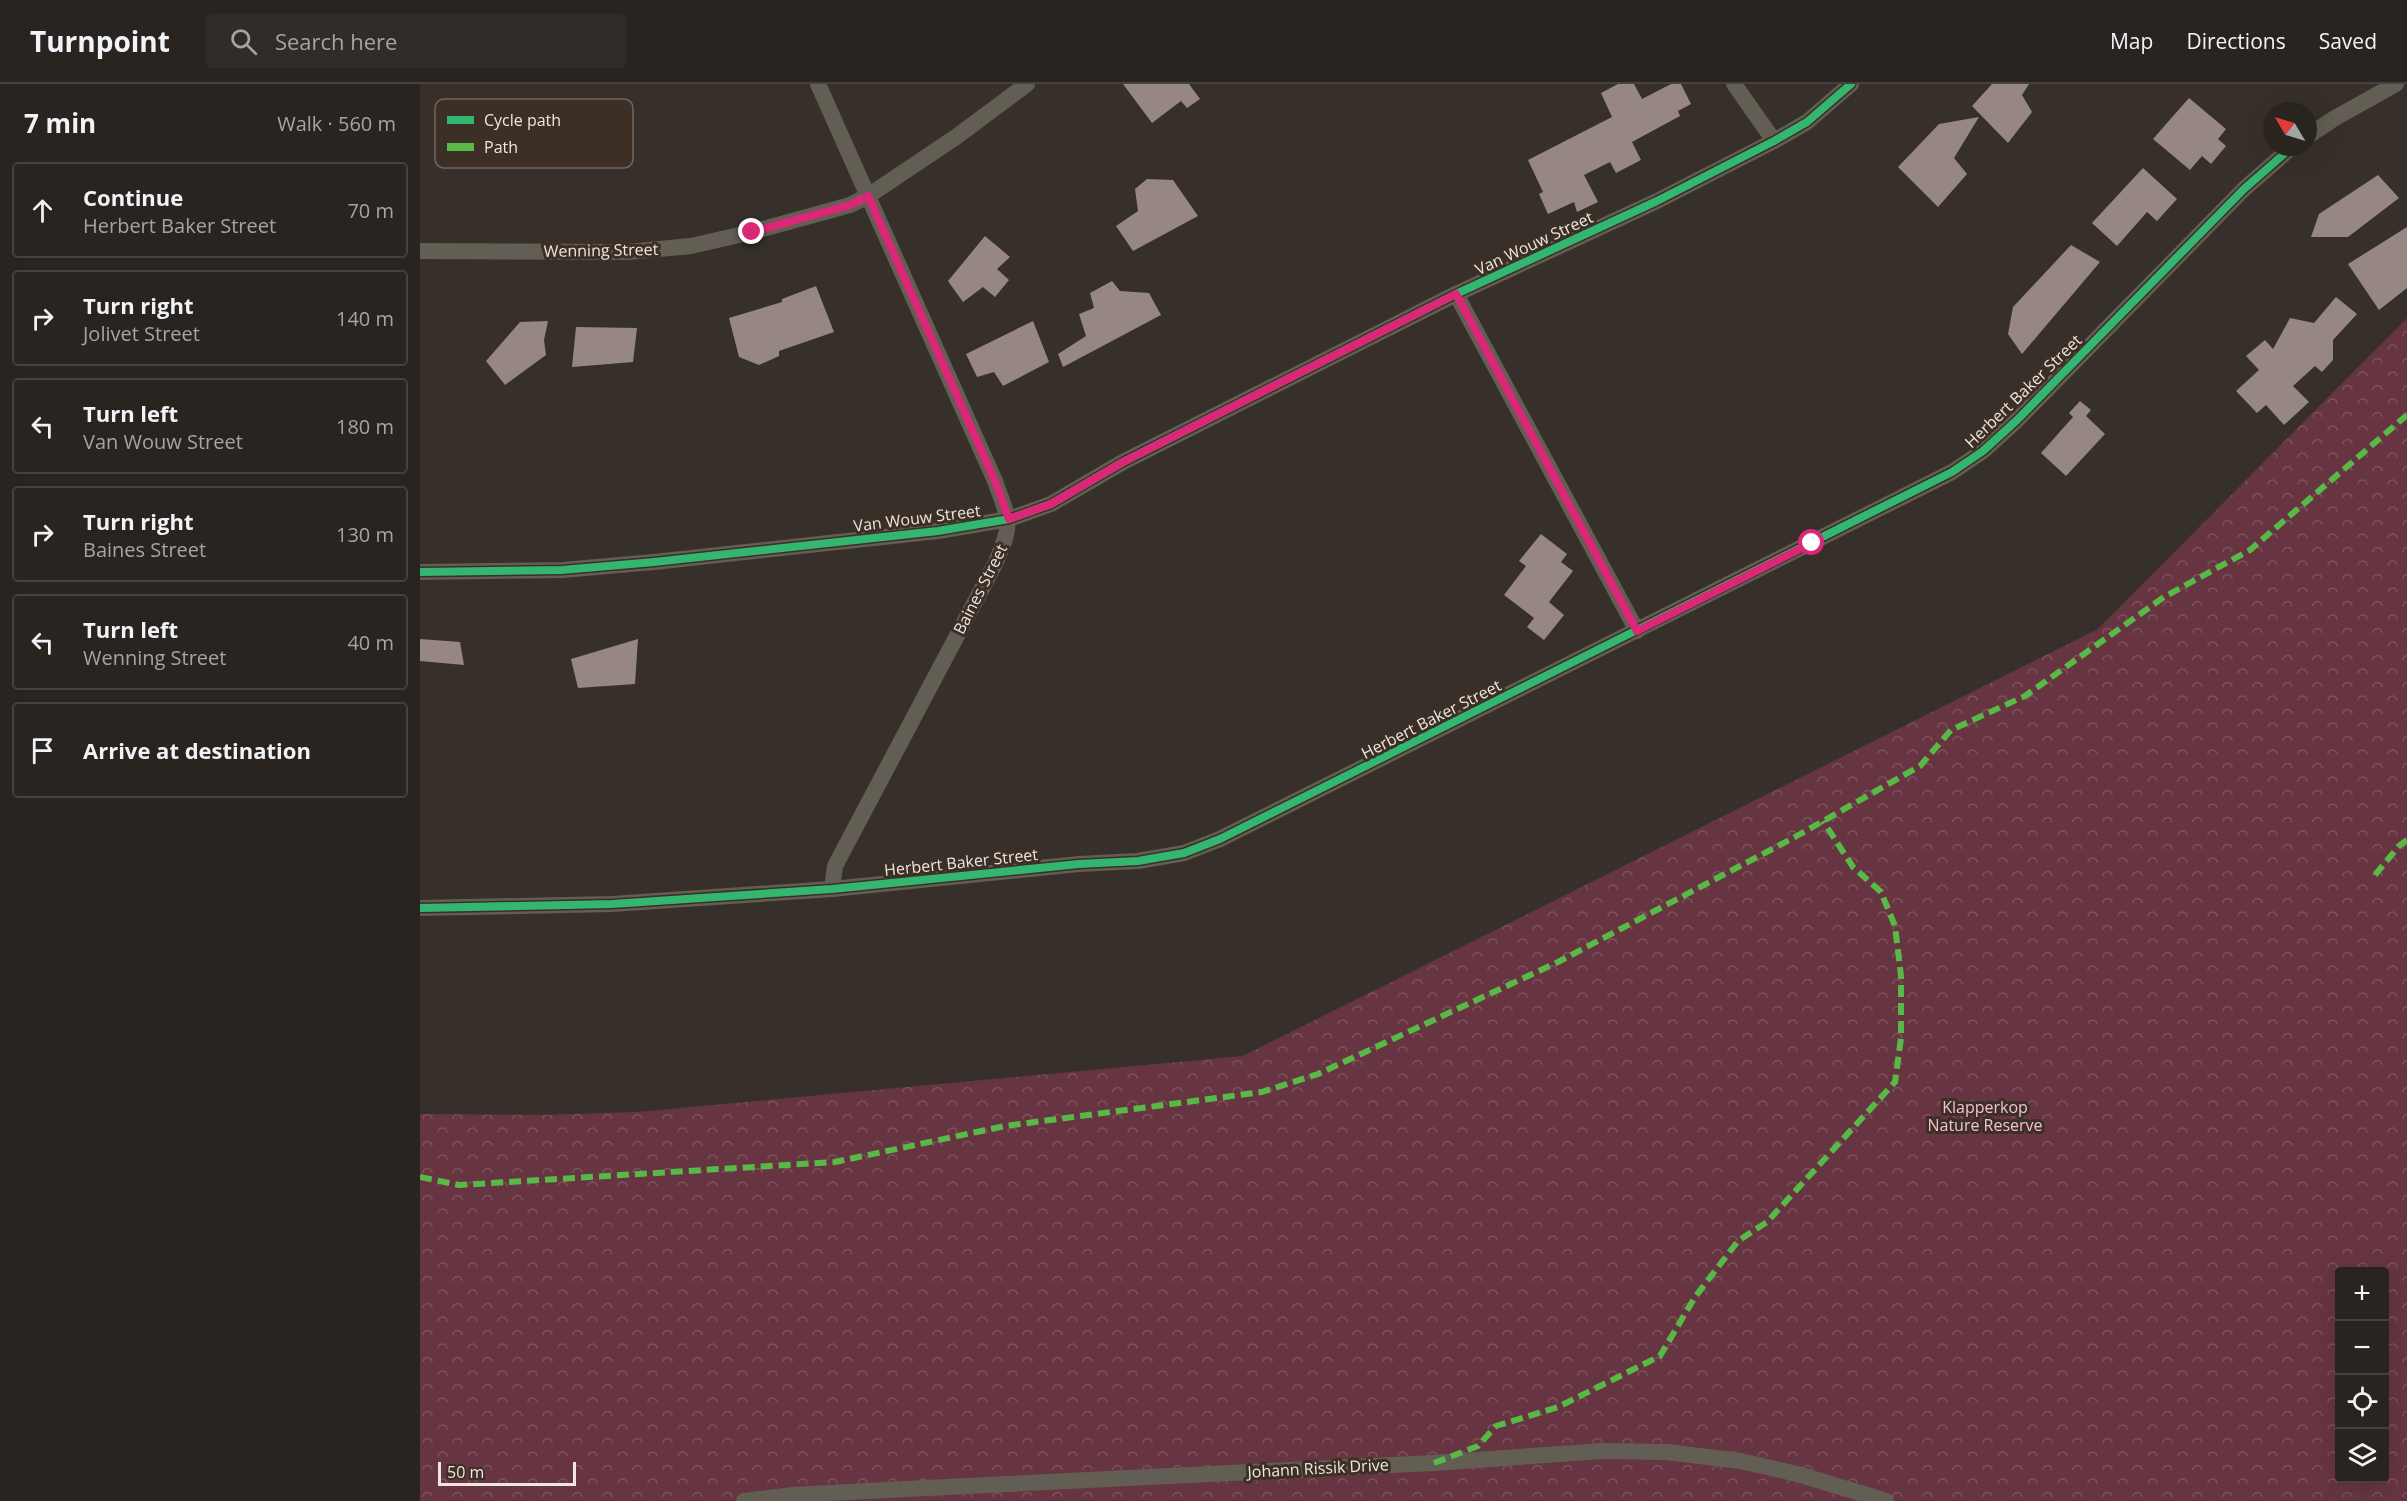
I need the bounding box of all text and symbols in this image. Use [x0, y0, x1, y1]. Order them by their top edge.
search box [206, 14, 626, 68]
text: Turnpoint [30, 22, 170, 60]
icon: search [227, 25, 260, 58]
text: Search here [275, 26, 397, 56]
text: Map [2110, 27, 2153, 55]
text: Directions [2186, 27, 2286, 55]
text: Saved [2319, 27, 2377, 55]
legend [435, 99, 633, 168]
north arrow [2263, 102, 2317, 156]
text: 7 min [24, 105, 96, 141]
text: Cycle path [484, 109, 561, 131]
text: Walk · 560 m [277, 110, 396, 137]
text: Path [484, 136, 518, 158]
text: Continue [83, 182, 183, 212]
icon: ahead [26, 194, 59, 227]
text: 70 m [347, 197, 394, 224]
street label: Van Wouw Street [1471, 206, 1597, 280]
text: Herbert Baker Street [83, 212, 276, 239]
route end [738, 218, 764, 244]
street label: Wenning Street [543, 238, 659, 262]
text: Turn right [83, 290, 194, 320]
icon: right [26, 302, 59, 335]
text: 140 m [336, 305, 394, 332]
text: Jolivet Street [83, 320, 200, 347]
street label: Herbert Baker Street [1960, 329, 2086, 453]
text: Turn left [83, 398, 178, 428]
icon: left [26, 410, 59, 443]
text: 180 m [336, 413, 394, 440]
text: Van Wouw Street [83, 428, 243, 455]
street label: Van Wouw Street [852, 499, 982, 537]
text: Turn right [83, 506, 194, 536]
icon: right [26, 518, 59, 551]
text: 130 m [336, 521, 394, 548]
route start [1798, 529, 1824, 555]
text: Baines Street [83, 536, 206, 563]
street label: Baines Street [948, 540, 1012, 638]
text: Turn left [83, 614, 178, 644]
icon: left [26, 626, 59, 659]
text: 40 m [347, 629, 394, 656]
text: Wenning Street [83, 644, 226, 671]
street label: Herbert Baker Street [1357, 674, 1505, 764]
icon: arrive [26, 734, 59, 767]
text: Arrive at destination [83, 735, 311, 765]
street label: Herbert Baker Street [883, 843, 1039, 881]
park label: Klapperkop Nature Reserve [1927, 1096, 2043, 1136]
map controls [2335, 1267, 2389, 1483]
button: + [2335, 1267, 2389, 1321]
button: − [2335, 1321, 2389, 1375]
button: locate [2335, 1375, 2389, 1429]
button: layers [2335, 1429, 2389, 1483]
street label: Johann Rissik Drive [1245, 1453, 1389, 1483]
scale bar [438, 1459, 576, 1486]
text: 50 m [447, 1461, 484, 1483]

